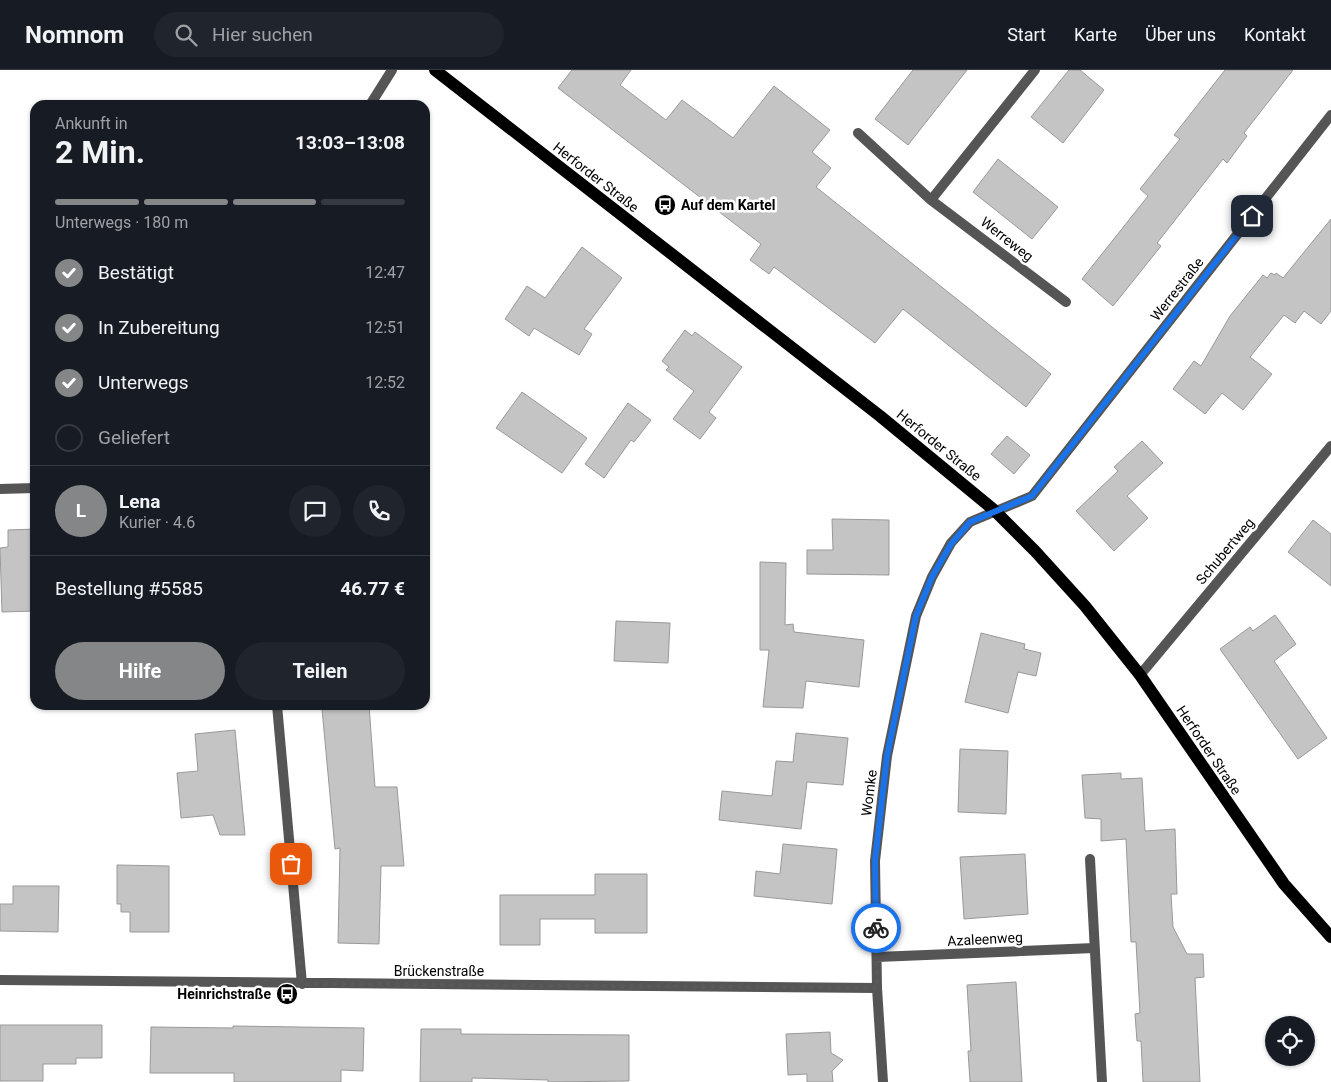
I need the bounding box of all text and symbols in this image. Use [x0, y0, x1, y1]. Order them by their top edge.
search box [154, 12, 504, 57]
text: Nomnom [25, 21, 124, 49]
icon: search [172, 21, 200, 49]
text: Hier suchen [212, 23, 313, 46]
text: Start [1007, 24, 1046, 45]
text: Karte [1074, 24, 1117, 45]
text: Über uns [1145, 24, 1216, 45]
text: Kontakt [1244, 24, 1306, 45]
text: Ankunft in [55, 114, 128, 133]
text: 13:03–13:08 [295, 131, 405, 154]
text: 2 Min. [55, 133, 145, 171]
street label: Herforder Straße [550, 139, 642, 215]
bus stop icon: Auf dem Kartel [653, 193, 677, 217]
pin [1231, 195, 1273, 237]
place label: Auf dem Kartel [681, 197, 776, 213]
icon: home [1238, 202, 1266, 230]
text: Unterwegs · 180 m [55, 213, 188, 232]
street label: Werreweg [978, 214, 1036, 264]
street label: Werrestraße [1147, 254, 1207, 324]
icon: check [55, 259, 83, 287]
text: Bestätigt [98, 261, 174, 284]
text: 12:47 [365, 263, 405, 282]
icon: check [55, 314, 83, 342]
text: In Zubereitung [98, 316, 220, 339]
text: 12:51 [365, 318, 405, 337]
icon: check [55, 369, 83, 397]
text: Unterwegs [98, 371, 189, 394]
text: 12:52 [365, 373, 405, 392]
street label: Herforder Straße [894, 406, 984, 484]
text: Geliefert [98, 426, 170, 449]
button: chat [289, 485, 341, 537]
button: phone [353, 485, 405, 537]
text: Lena [119, 490, 160, 513]
text: L [76, 499, 86, 522]
text: Kurier · 4.6 [119, 513, 195, 532]
street label: Schubertweg [1193, 515, 1257, 587]
text: Bestellung #5585 [55, 577, 203, 600]
text: 46.77 € [340, 577, 405, 600]
button: Hilfe [55, 642, 225, 700]
button: Teilen [235, 642, 405, 700]
street label: Herforder Straße [1173, 702, 1245, 798]
street label: Womke [858, 769, 880, 817]
pin [270, 843, 312, 885]
icon: bag [277, 850, 305, 878]
courier [851, 903, 901, 953]
icon: bike [862, 914, 890, 942]
street label: Azaleenweg [947, 929, 1023, 949]
street label: Brückenstraße [394, 963, 484, 979]
bus stop icon: Heinrichstraße [275, 982, 299, 1006]
place label: Heinrichstraße [177, 986, 271, 1002]
map controls [1265, 1016, 1315, 1066]
button: locate [1265, 1016, 1315, 1066]

